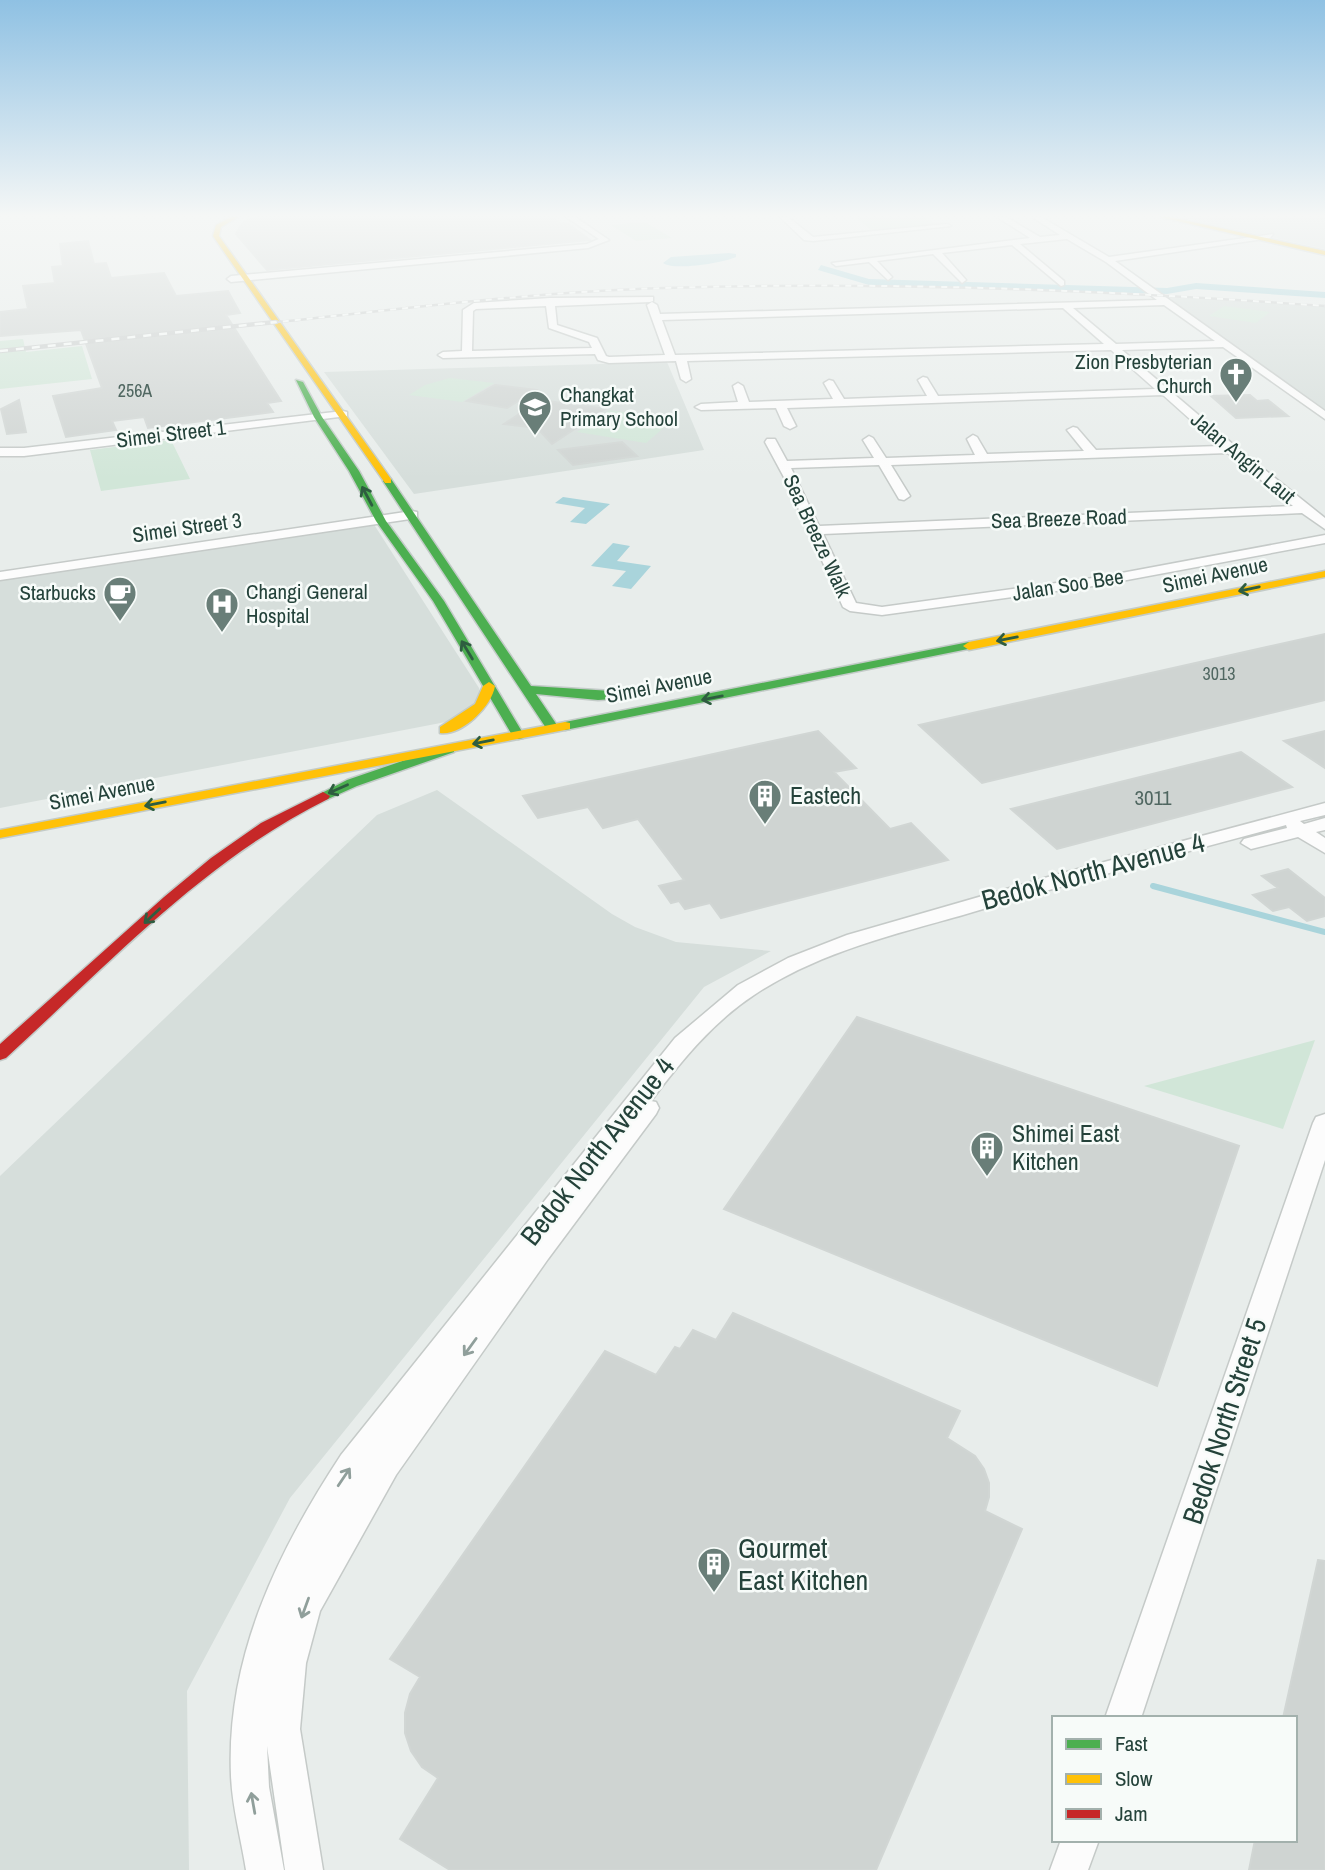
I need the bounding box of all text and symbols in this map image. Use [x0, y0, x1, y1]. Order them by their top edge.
place label: Zion Presbyterian Church [1075, 347, 1212, 400]
church icon: Zion Presbyterian Church [1217, 355, 1255, 404]
house number: 256A [118, 378, 152, 403]
place label: Changkat Primary School [560, 380, 678, 433]
school or university icon: Changkat Primary School [516, 388, 554, 437]
street label: Jalan Angin Laut [1185, 405, 1302, 510]
street label: Simei Street 1 [115, 412, 228, 455]
street label: Sea Breeze Walk [776, 470, 859, 602]
one-way arrow [360, 486, 374, 506]
street label: Sea Breeze Road [991, 502, 1127, 535]
street label: Simei Street 3 [130, 505, 243, 550]
street label: Simei Avenue [1160, 549, 1270, 600]
street label: Jalan Soo Bee [1010, 561, 1126, 608]
cafe icon: Starbucks [101, 574, 139, 623]
place label: Changi General Hospital [246, 577, 368, 630]
place label: Starbucks [19, 578, 96, 607]
one-way arrow [1238, 583, 1261, 597]
hospital icon: Changi General Hospital [203, 585, 241, 634]
one-way arrow [996, 633, 1019, 646]
one-way arrow [460, 640, 474, 660]
street label: Simei Avenue [604, 661, 714, 710]
house number: 3013 [1203, 661, 1235, 686]
one-way arrow [701, 691, 724, 705]
one-way arrow [472, 736, 495, 749]
street label: Simei Avenue [47, 768, 157, 817]
building icon: Eastech [746, 777, 784, 826]
place label: Eastech [790, 779, 861, 811]
house number: 3011 [1134, 783, 1172, 812]
one-way arrow [328, 784, 350, 797]
one-way arrow [144, 798, 167, 811]
street label: Bedok North Avenue 4 [977, 823, 1209, 919]
one-way arrow [144, 908, 161, 925]
street label: Bedok North Avenue 4 [511, 1049, 683, 1253]
place label: Shimei East Kitchen [1012, 1117, 1120, 1177]
building icon: Shimei East Kitchen [968, 1129, 1006, 1178]
street label: Bedok North Street 5 [1173, 1313, 1275, 1529]
one-way arrow [463, 1337, 477, 1356]
one-way arrow [337, 1467, 351, 1487]
place label: Gourmet East Kitchen [738, 1529, 868, 1599]
building icon: Gourmet East Kitchen [695, 1545, 733, 1594]
one-way arrow [298, 1597, 310, 1619]
legend [1052, 1716, 1297, 1842]
text: Fast [1115, 1729, 1148, 1758]
text: Slow [1115, 1764, 1153, 1793]
one-way arrow [246, 1792, 260, 1815]
text: Jam [1115, 1799, 1148, 1828]

